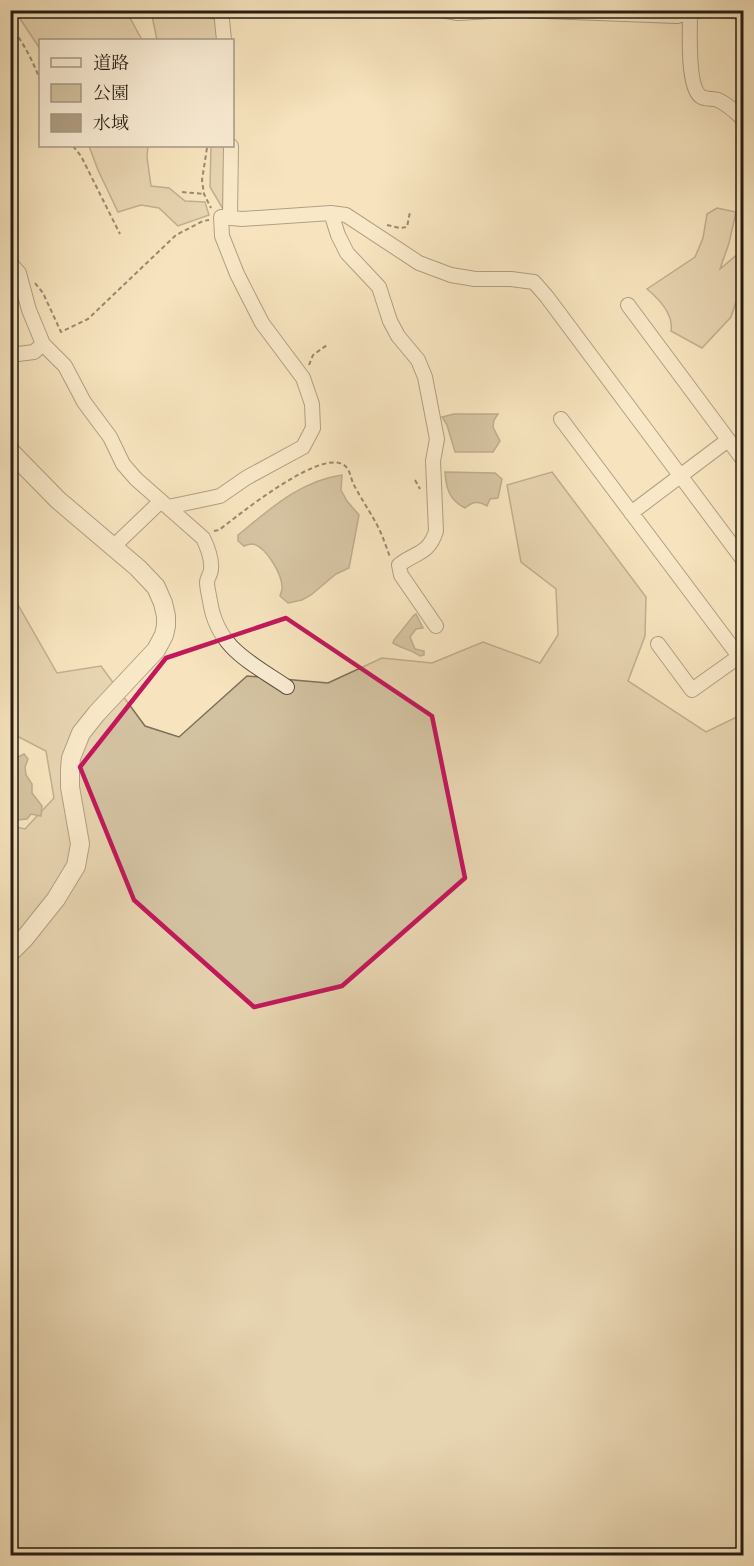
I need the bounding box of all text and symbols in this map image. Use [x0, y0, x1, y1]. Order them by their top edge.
legend [39, 39, 234, 147]
text: 道路 [93, 52, 129, 75]
text: 公園 [93, 82, 129, 105]
text: 水域 [93, 112, 129, 135]

